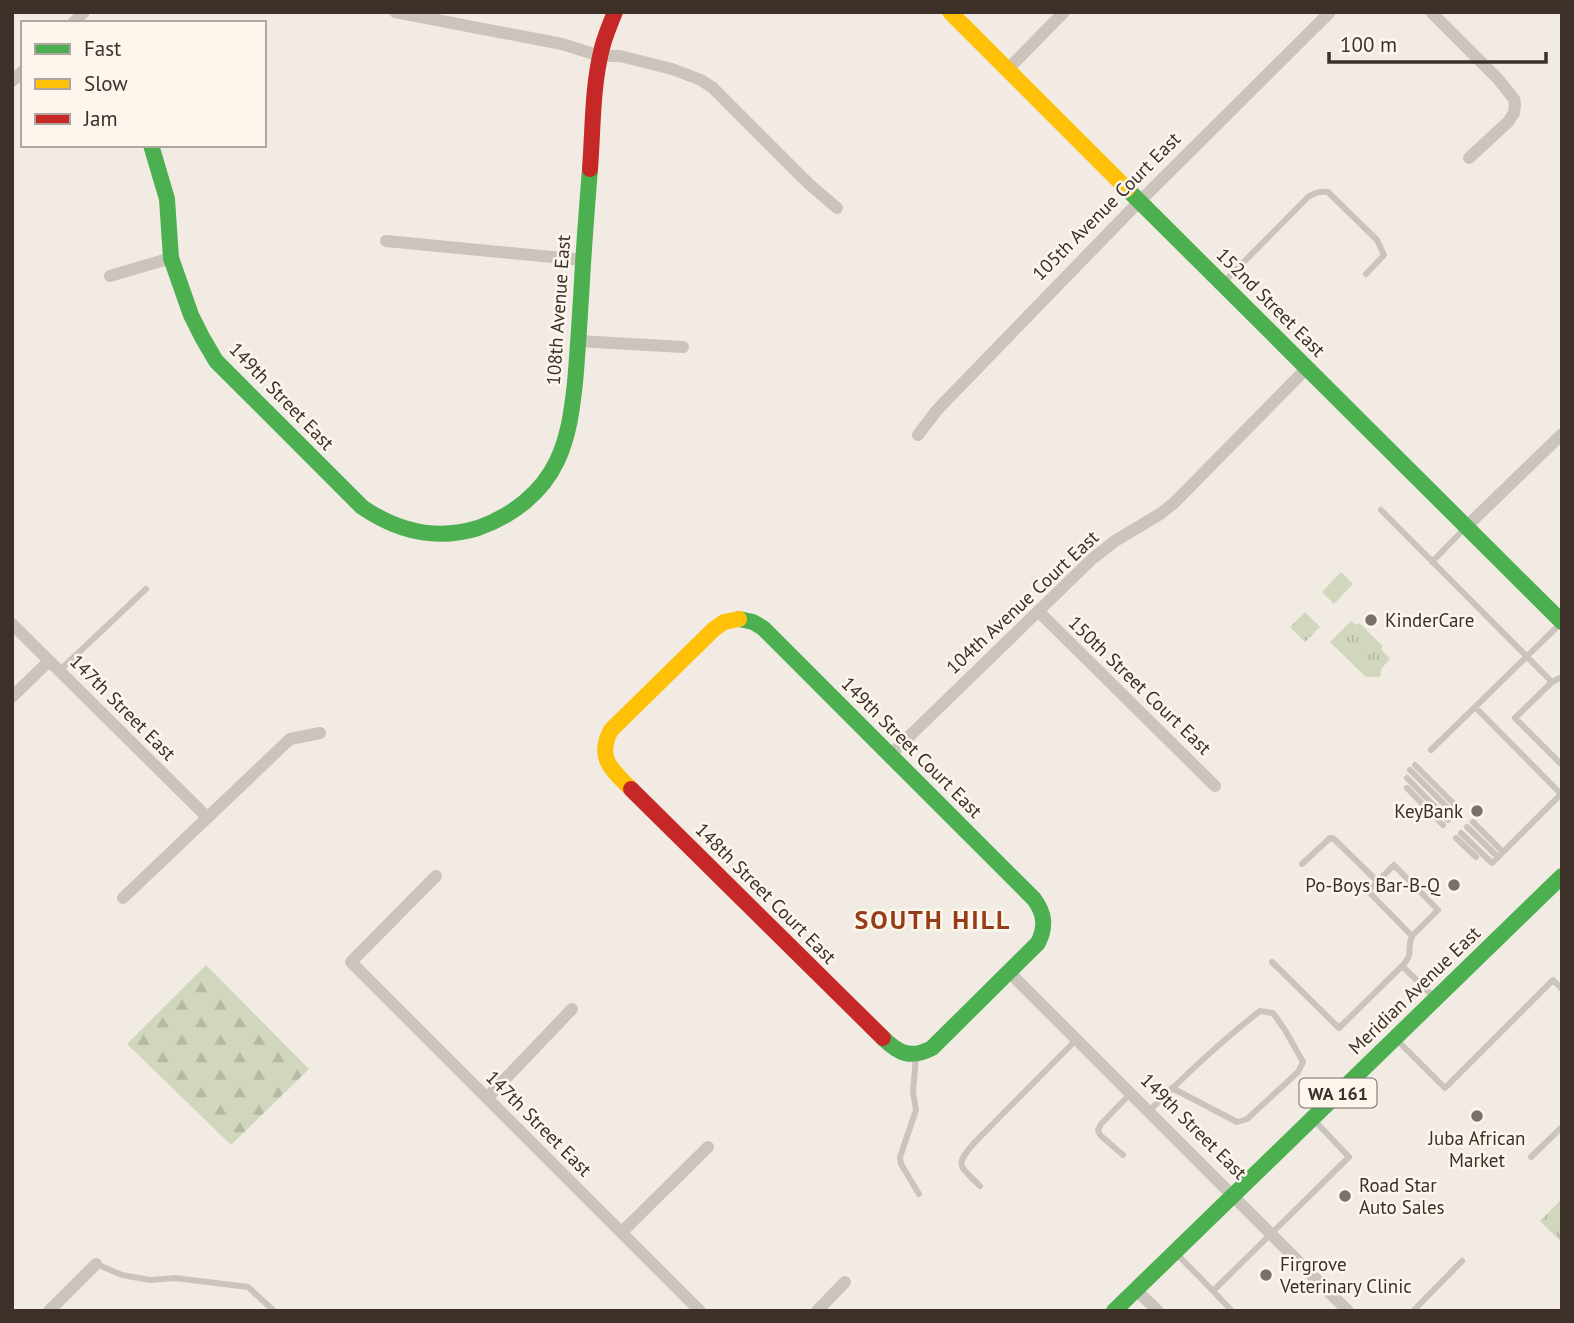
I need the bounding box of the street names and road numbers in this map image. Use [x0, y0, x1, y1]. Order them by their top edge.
street label: 105th Avenue Court East [1027, 126, 1186, 285]
street label: 108th Avenue East [541, 233, 575, 386]
street label: 152nd Street East [1211, 242, 1331, 362]
street label: 149th Street East [225, 337, 340, 455]
street label: 104th Avenue Court East [941, 525, 1104, 679]
street label: 150th Street Court East [1063, 610, 1217, 760]
street label: 147th Street East [65, 649, 181, 765]
street label: 149th Street Court East [836, 671, 988, 823]
street label: 148th Street Court East [690, 817, 842, 969]
street label: Meridian Avenue East [1343, 920, 1485, 1059]
street label: 147th Street East [481, 1065, 597, 1181]
street label: 149th Street East [1136, 1068, 1253, 1185]
road number: WA 161 [1300, 1078, 1376, 1108]

